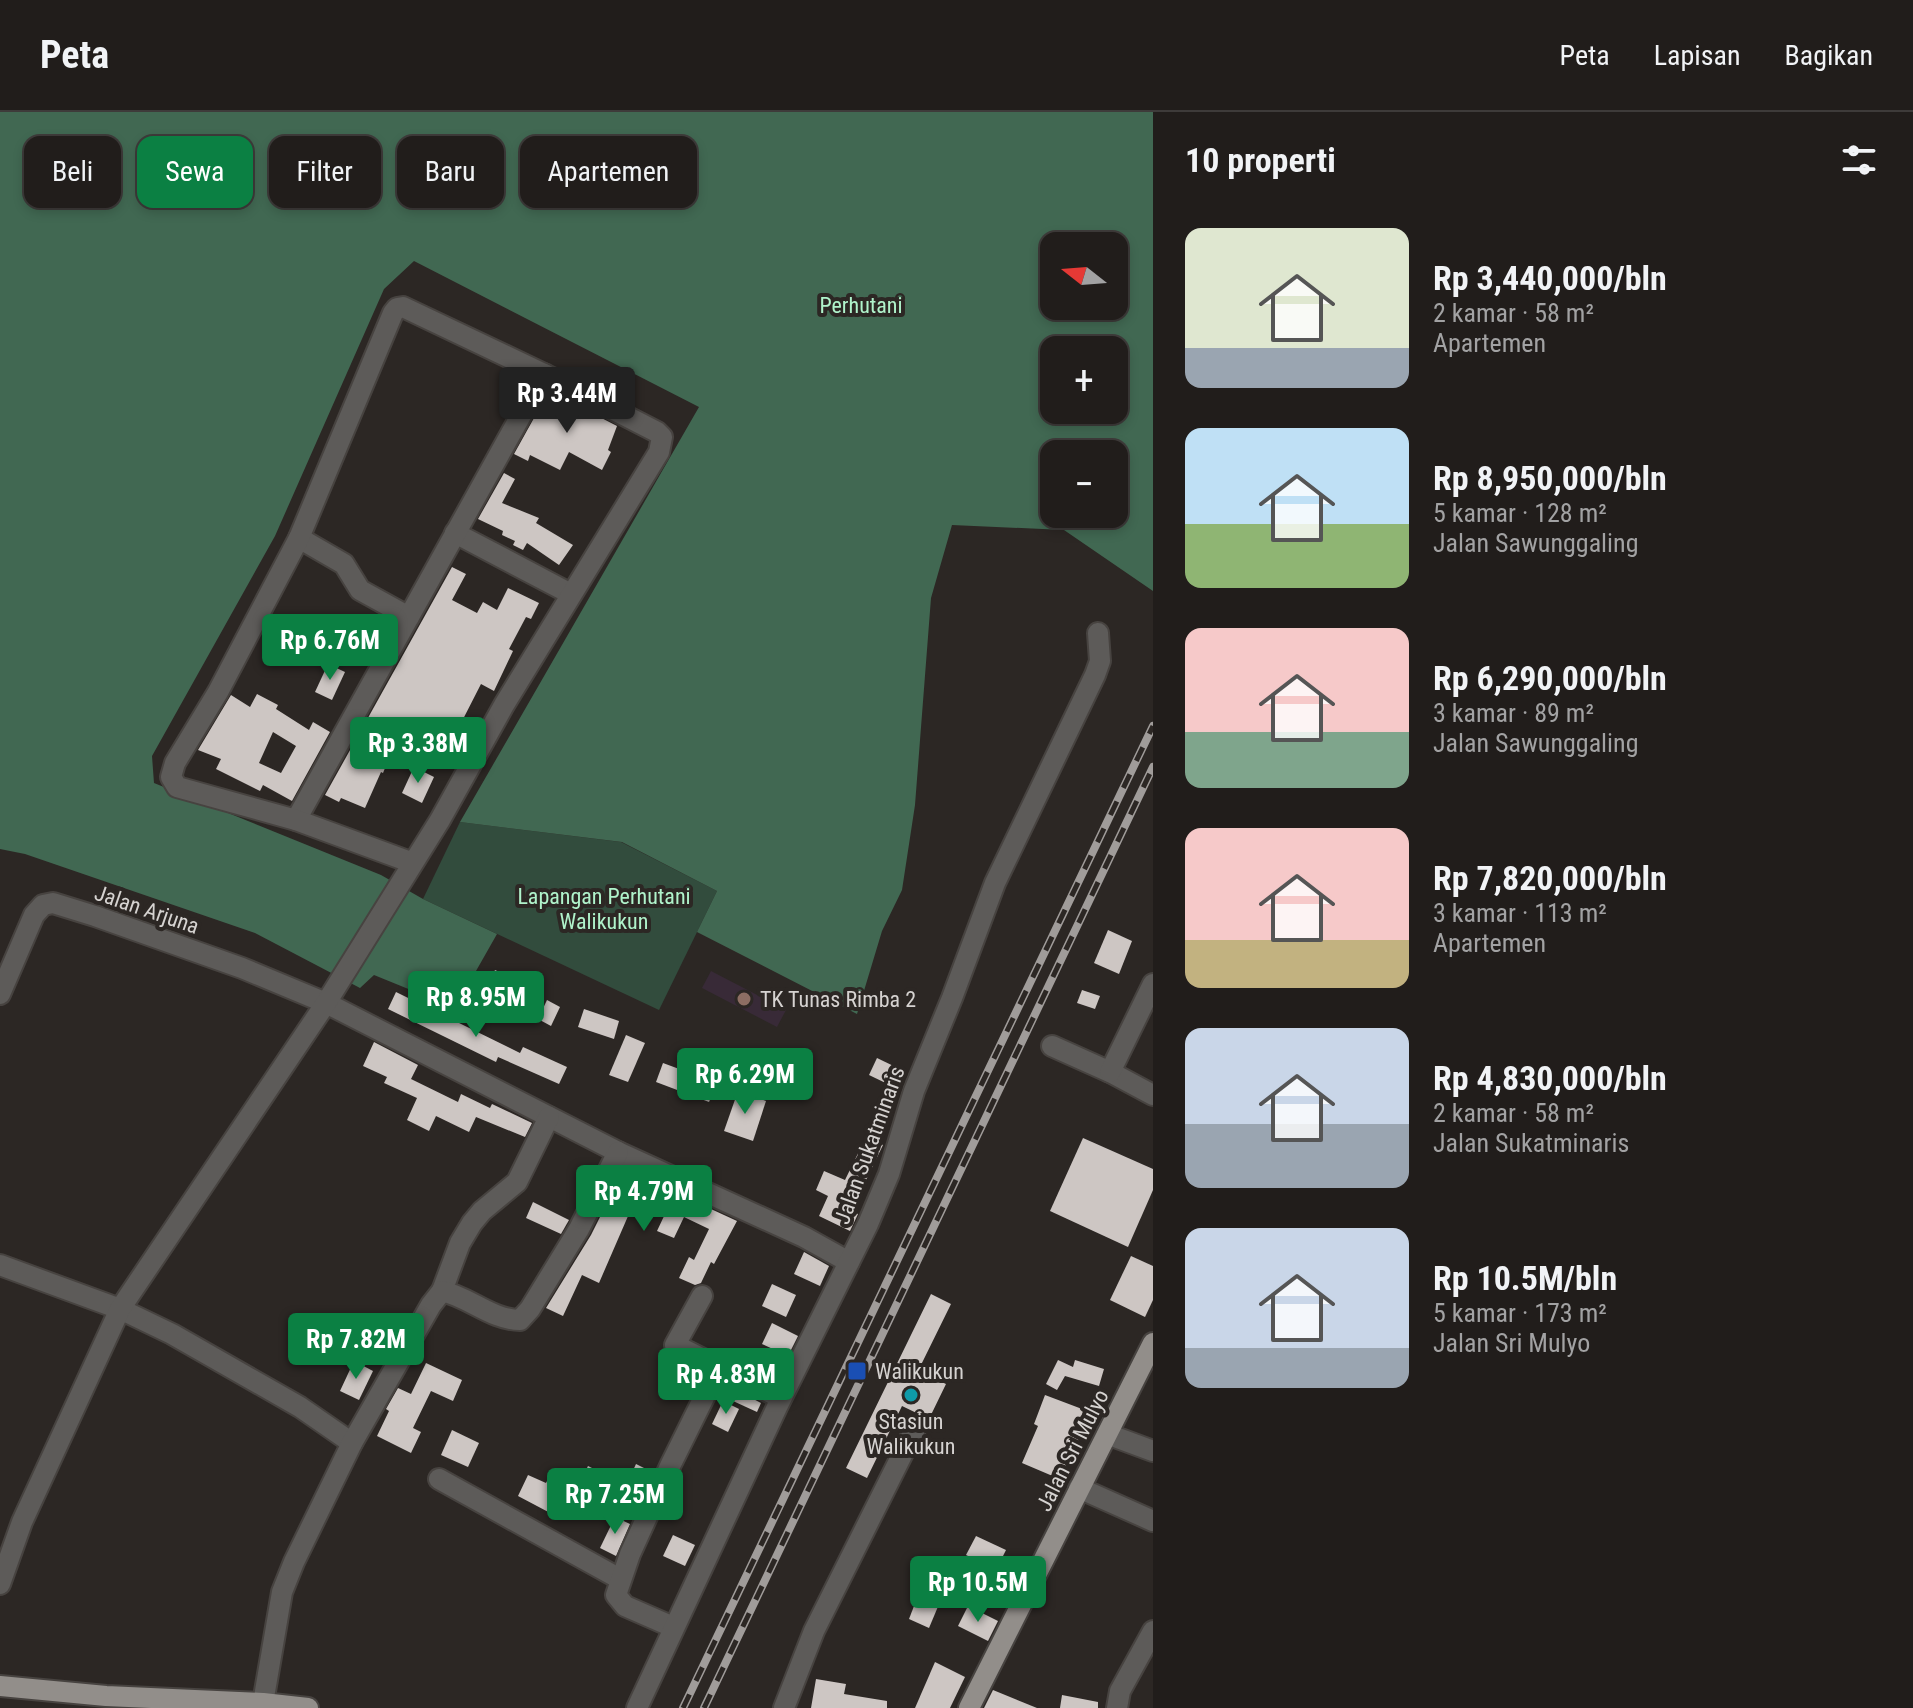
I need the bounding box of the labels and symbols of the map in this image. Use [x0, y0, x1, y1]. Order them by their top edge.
north arrow [1040, 232, 1128, 320]
park label: Perhutani [819, 293, 903, 318]
pin: Rp 3.44M [484, 367, 650, 435]
pin: Rp 6.76M [247, 614, 413, 682]
pin: Rp 3.38M [335, 717, 501, 785]
street label: Jalan Arjuna [91, 880, 202, 939]
park label: Lapangan Perhutani Walikukun [517, 884, 691, 934]
pin: Rp 8.95M [393, 971, 559, 1039]
place label: TK Tunas Rimba 2 [760, 987, 916, 1012]
marker: TK Tunas Rimba 2 [735, 990, 753, 1008]
pin: Rp 6.29M [662, 1048, 828, 1116]
street label: Jalan Sukatminaris [829, 1063, 910, 1227]
pin: Rp 4.79M [561, 1165, 727, 1233]
pin: Rp 7.82M [273, 1313, 439, 1381]
pin: Rp 4.83M [643, 1348, 809, 1416]
place label: Walikukun [875, 1359, 964, 1384]
marker: Walikukun [846, 1360, 868, 1382]
street label: Jalan Sri Mulyo [1031, 1385, 1114, 1515]
marker: Stasiun Walikukun [902, 1386, 920, 1404]
place label: Stasiun Walikukun [867, 1409, 955, 1459]
pin: Rp 7.25M [532, 1468, 698, 1536]
pin: Rp 10.5M [895, 1556, 1061, 1624]

